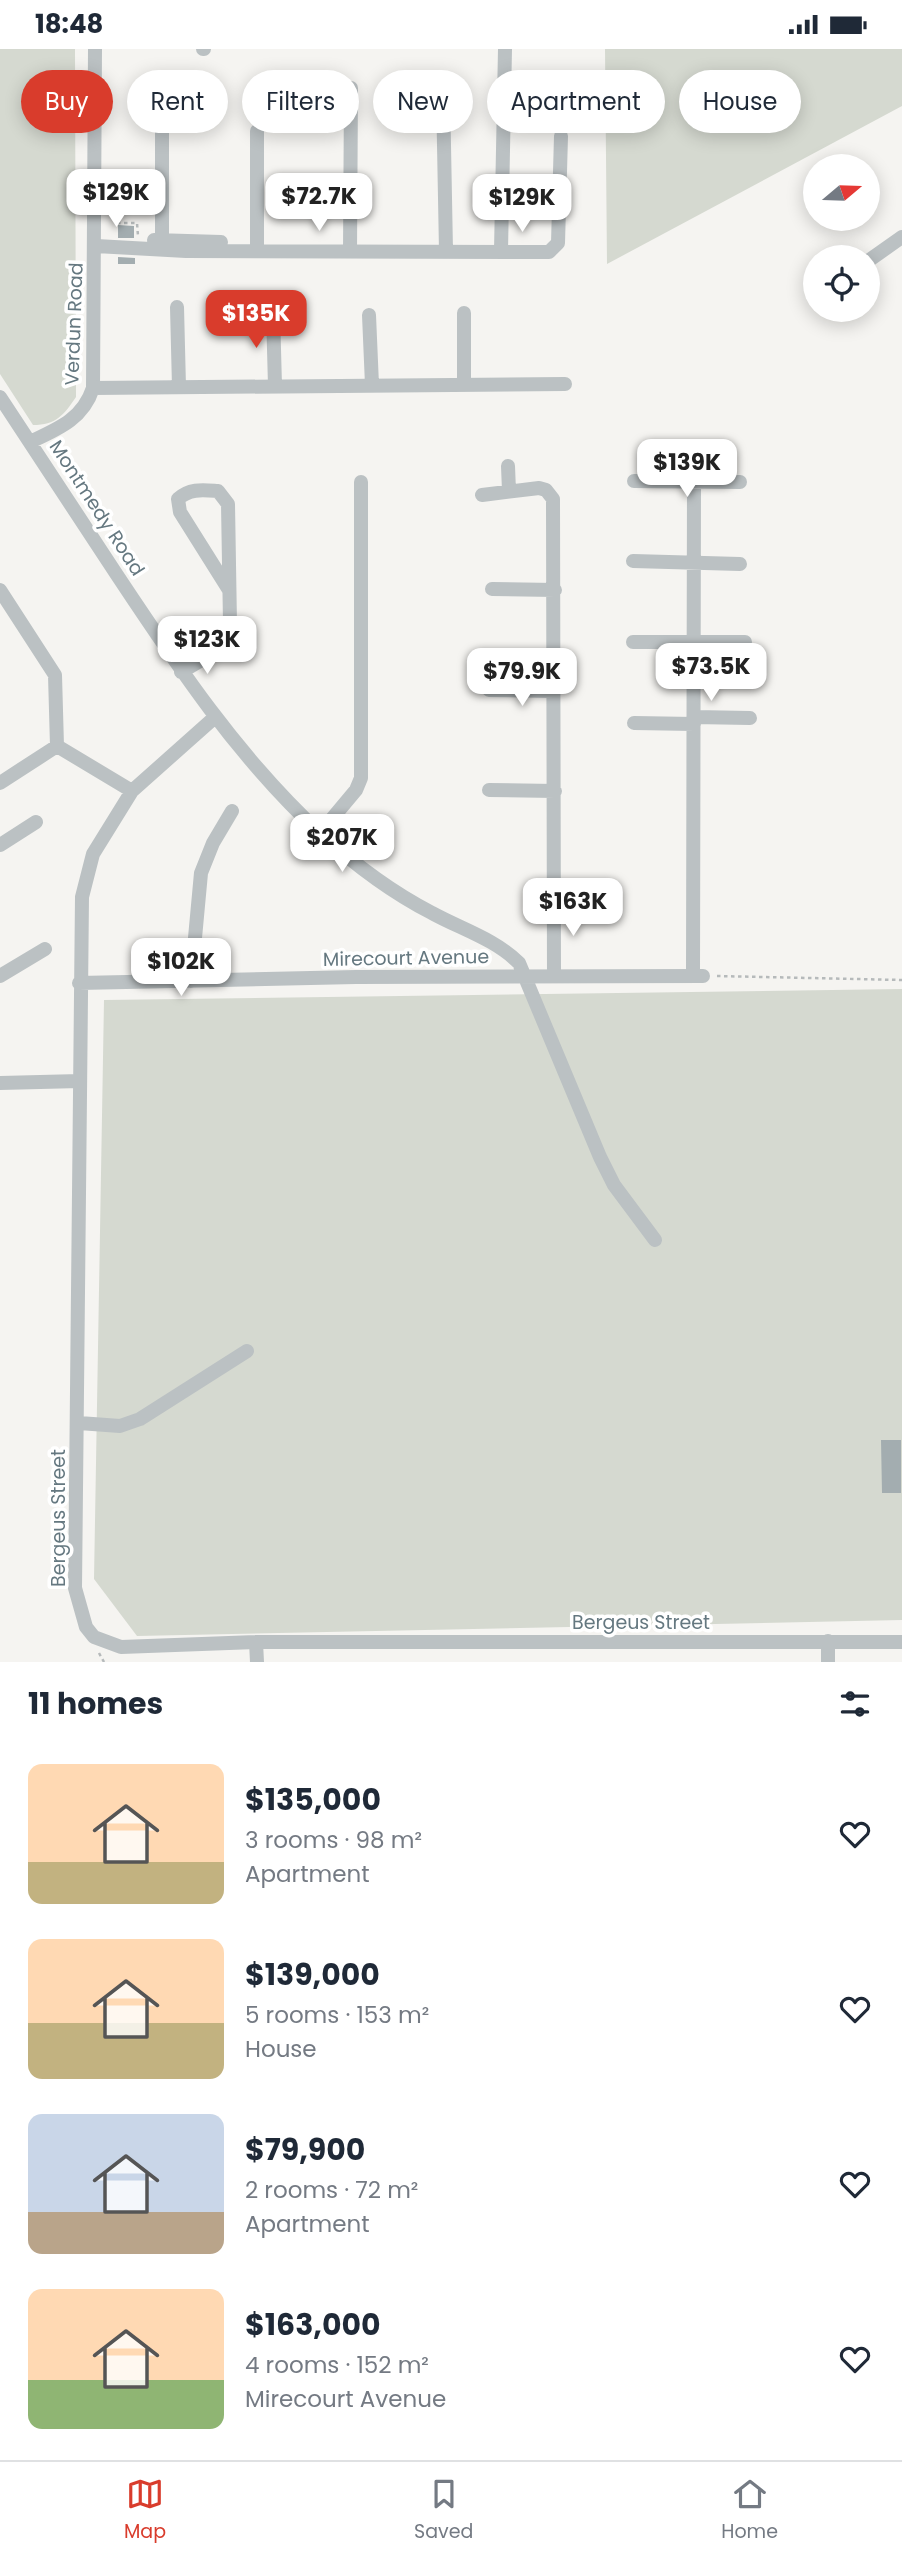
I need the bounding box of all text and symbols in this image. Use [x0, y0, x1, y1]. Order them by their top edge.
text: 18:48 [35, 6, 103, 42]
chip: Buy [21, 70, 113, 133]
chip: Rent [127, 70, 228, 133]
chip: Filters [242, 70, 359, 133]
chip: New [373, 70, 473, 133]
chip: Apartment [487, 70, 665, 133]
chip: House [679, 70, 801, 133]
north arrow [803, 154, 880, 231]
map controls [803, 154, 880, 322]
pin: $129K [67, 169, 165, 229]
pin: $72.7K [262, 173, 376, 233]
pin: $129K [473, 174, 571, 234]
text: $129K [82, 176, 150, 208]
text: $72.7K [281, 180, 357, 212]
text: $129K [488, 181, 556, 213]
button: locate [803, 245, 880, 322]
street label: Verdun Road [58, 262, 90, 386]
pin: $135K [207, 291, 305, 350]
text: $135K [222, 297, 290, 329]
street label: Montmedy Road [43, 435, 151, 581]
pin: $139K [638, 440, 736, 499]
text: $139K [653, 446, 721, 478]
pin: $123K [158, 617, 256, 676]
text: $123K [174, 623, 240, 655]
pin: $73.5K [654, 643, 768, 703]
pin: $79.9K [465, 649, 579, 708]
text: $73.5K [672, 650, 750, 682]
text: $79.9K [483, 655, 561, 687]
pin: $207K [293, 815, 391, 874]
text: $207K [306, 821, 378, 853]
pin: $163K [524, 879, 622, 938]
text: $163K [539, 885, 607, 917]
pin: $102K [132, 939, 230, 998]
street label: Mirecourt Avenue [323, 943, 489, 973]
text: $102K [147, 945, 215, 977]
street label: Bergeus Street [45, 1449, 72, 1587]
street label: Bergeus Street [572, 1609, 710, 1636]
text: 11 homes [28, 1682, 163, 1725]
icon: filters [836, 1685, 874, 1723]
text: $135,000 [245, 1778, 381, 1821]
icon: home [84, 1792, 168, 1876]
icon: heart [836, 1815, 874, 1853]
text: 3 rooms · 98 m² [245, 1824, 422, 1856]
text: Apartment [245, 1858, 370, 1890]
text: $139,000 [245, 1953, 380, 1996]
icon: home [84, 1967, 168, 2051]
icon: heart [836, 1990, 874, 2028]
text: 5 rooms · 153 m² [245, 1999, 429, 2031]
text: House [245, 2033, 317, 2065]
text: $79,900 [245, 2128, 365, 2171]
icon: home [84, 2142, 168, 2226]
icon: heart [836, 2165, 874, 2203]
text: 2 rooms · 72 m² [245, 2174, 418, 2206]
text: Apartment [245, 2208, 370, 2240]
text: $163,000 [245, 2303, 381, 2346]
icon: home [84, 2317, 168, 2401]
icon: heart [836, 2340, 874, 2378]
text: 4 rooms · 152 m² [245, 2349, 429, 2381]
text: Mirecourt Avenue [245, 2383, 446, 2415]
tab: Map [124, 2475, 166, 2546]
tab: Saved [414, 2475, 473, 2546]
tab: Home [721, 2475, 778, 2546]

